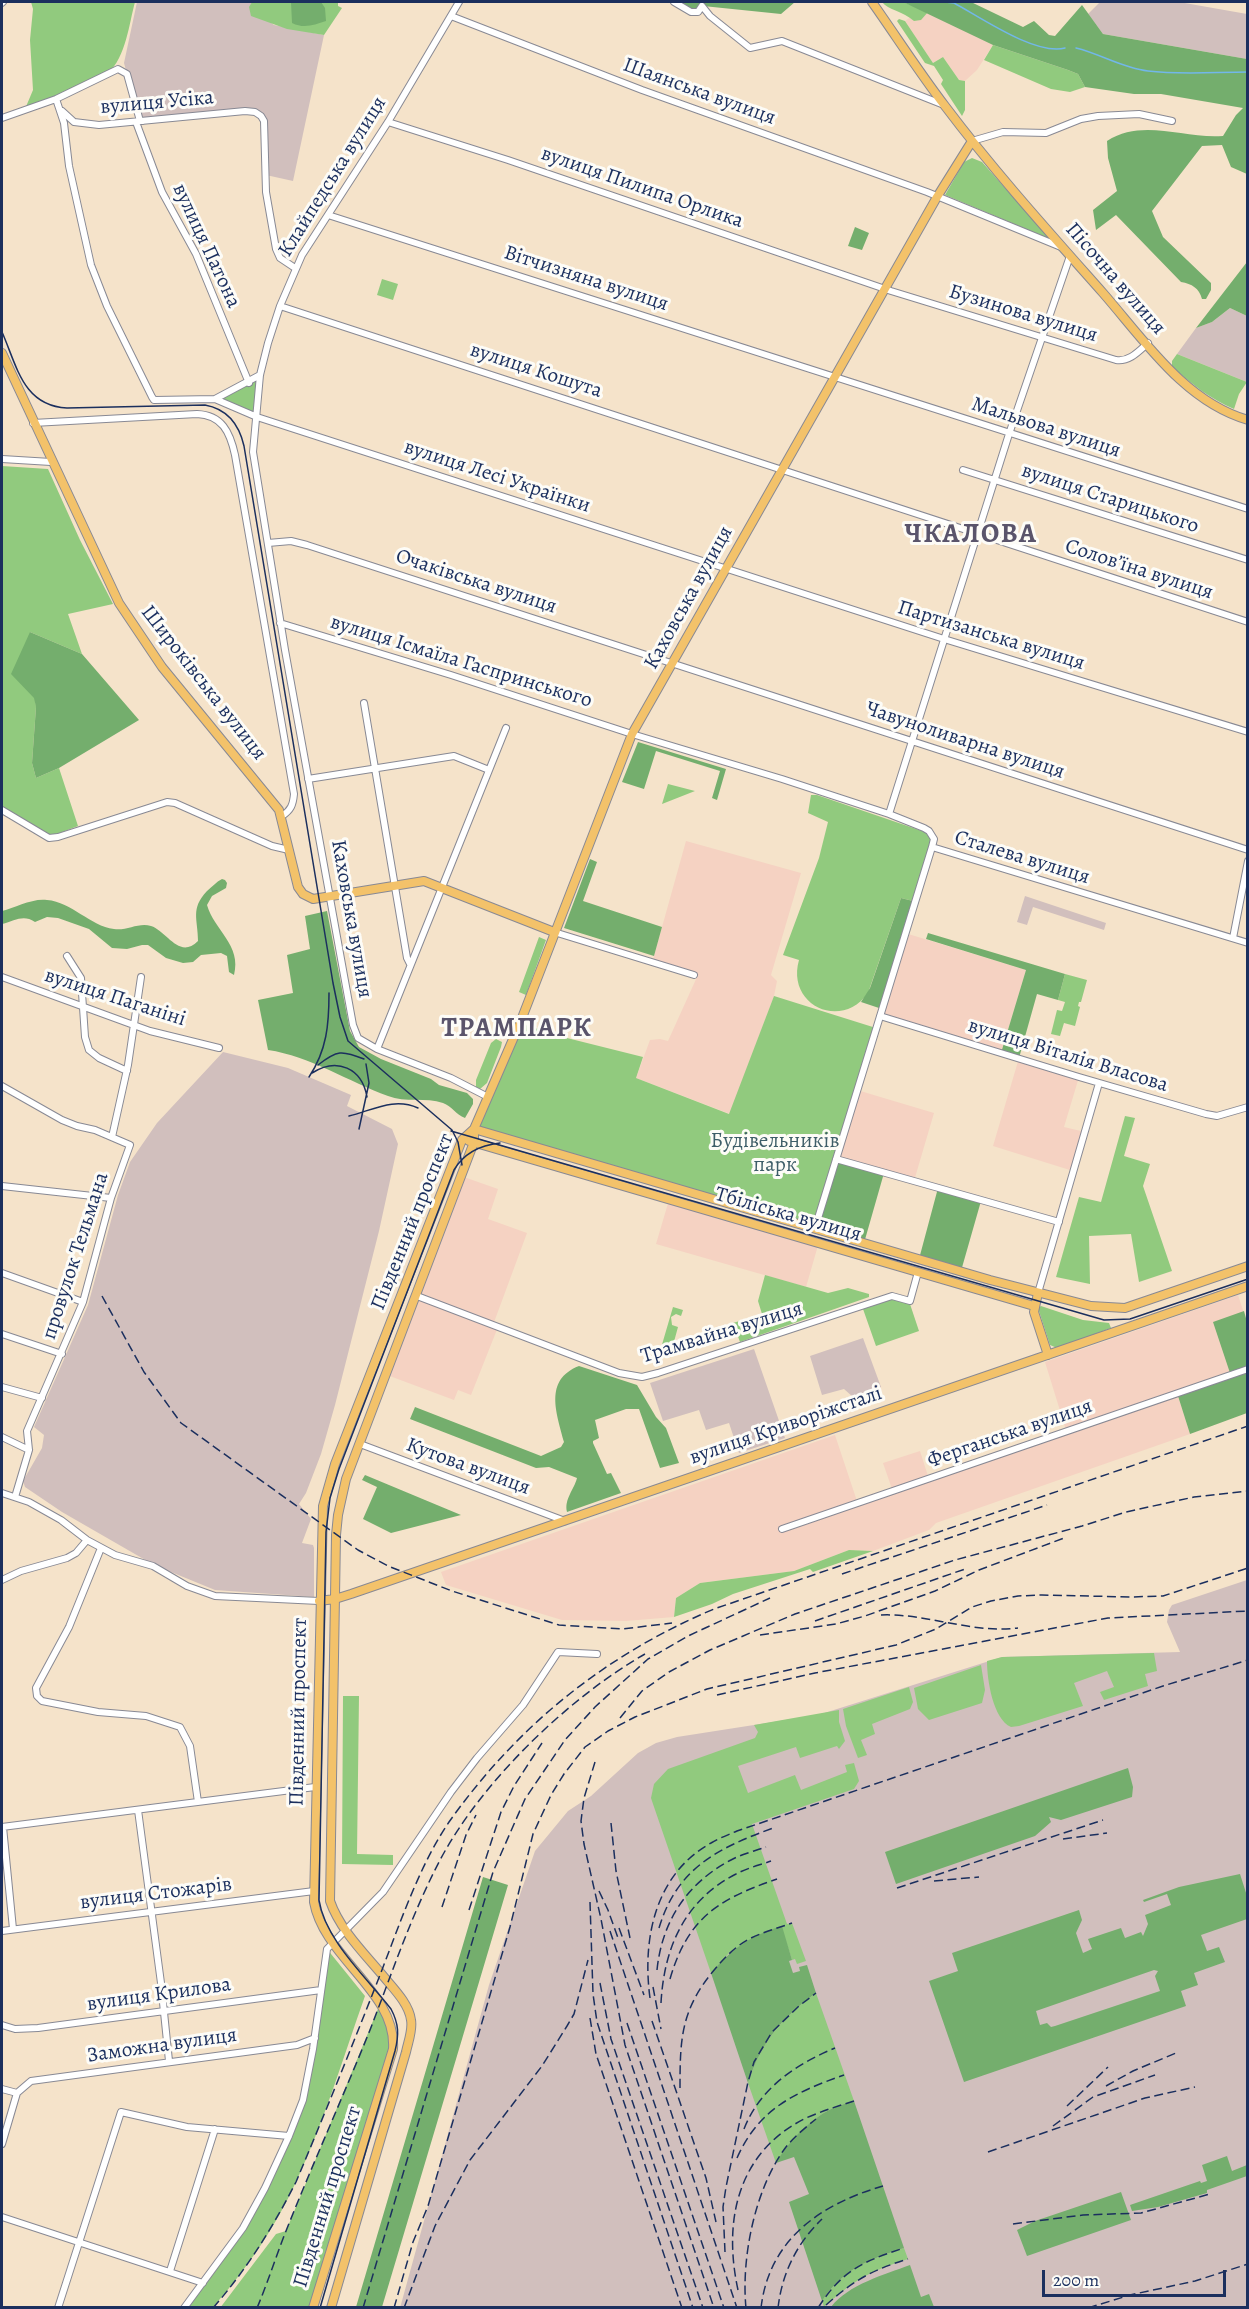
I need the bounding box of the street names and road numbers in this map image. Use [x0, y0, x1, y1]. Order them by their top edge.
street label: Шаянська вулиця [619, 53, 779, 131]
street label: вулиця Усіка [99, 85, 215, 121]
street label: Клайпедська вулиця [273, 92, 393, 262]
street label: вулиця Пилипа Орлика [538, 142, 746, 234]
street label: вулиця Патона [166, 180, 246, 312]
street label: Пісочна вулиця [1060, 218, 1170, 340]
street label: Вітчизняна вулиця [501, 241, 671, 317]
street label: Бузинова вулиця [946, 279, 1100, 349]
street label: вулиця Кошута [467, 338, 605, 404]
street label: Мальвова вулиця [968, 392, 1124, 464]
street label: вулиця Лесі Українки [401, 435, 593, 519]
street label: вулиця Старицького [1018, 458, 1202, 540]
street label: Каховська вулиця [639, 522, 739, 674]
street label: Соловʼїна вулиця [1062, 534, 1216, 606]
street label: Очаківська вулиця [392, 544, 560, 620]
street label: Партизанська вулиця [894, 596, 1088, 676]
street label: Широківська вулиця [135, 601, 271, 765]
street label: вулиця Ісмаїла Гаспринського [327, 610, 595, 714]
street label: Чавуноливарна вулиця [862, 697, 1068, 785]
street label: Сталева вулиця [951, 825, 1093, 891]
street label: Каховська вулиця [325, 838, 377, 1000]
street label: вулиця Паганіні [41, 963, 189, 1033]
street label: вулиця Віталія Власова [965, 1014, 1171, 1098]
street label: Південний проспект [366, 1130, 460, 1314]
street label: провулок Тельмана [37, 1169, 115, 1343]
street label: Тбіліська вулиця [712, 1182, 864, 1248]
street label: Трамвайна вулиця [638, 1296, 806, 1370]
street label: вулиця Криворіжсталі [686, 1381, 886, 1471]
street label: Ферганська вулиця [924, 1394, 1096, 1474]
street label: Кутова вулиця [403, 1433, 533, 1501]
street label: Південний проспект [285, 1618, 313, 1806]
street label: вулиця Стожарів [79, 1872, 233, 1916]
street label: вулиця Крилова [85, 1972, 233, 2018]
street label: Заможна вулиця [86, 2023, 238, 2069]
street label: Південний проспект [288, 2103, 368, 2291]

